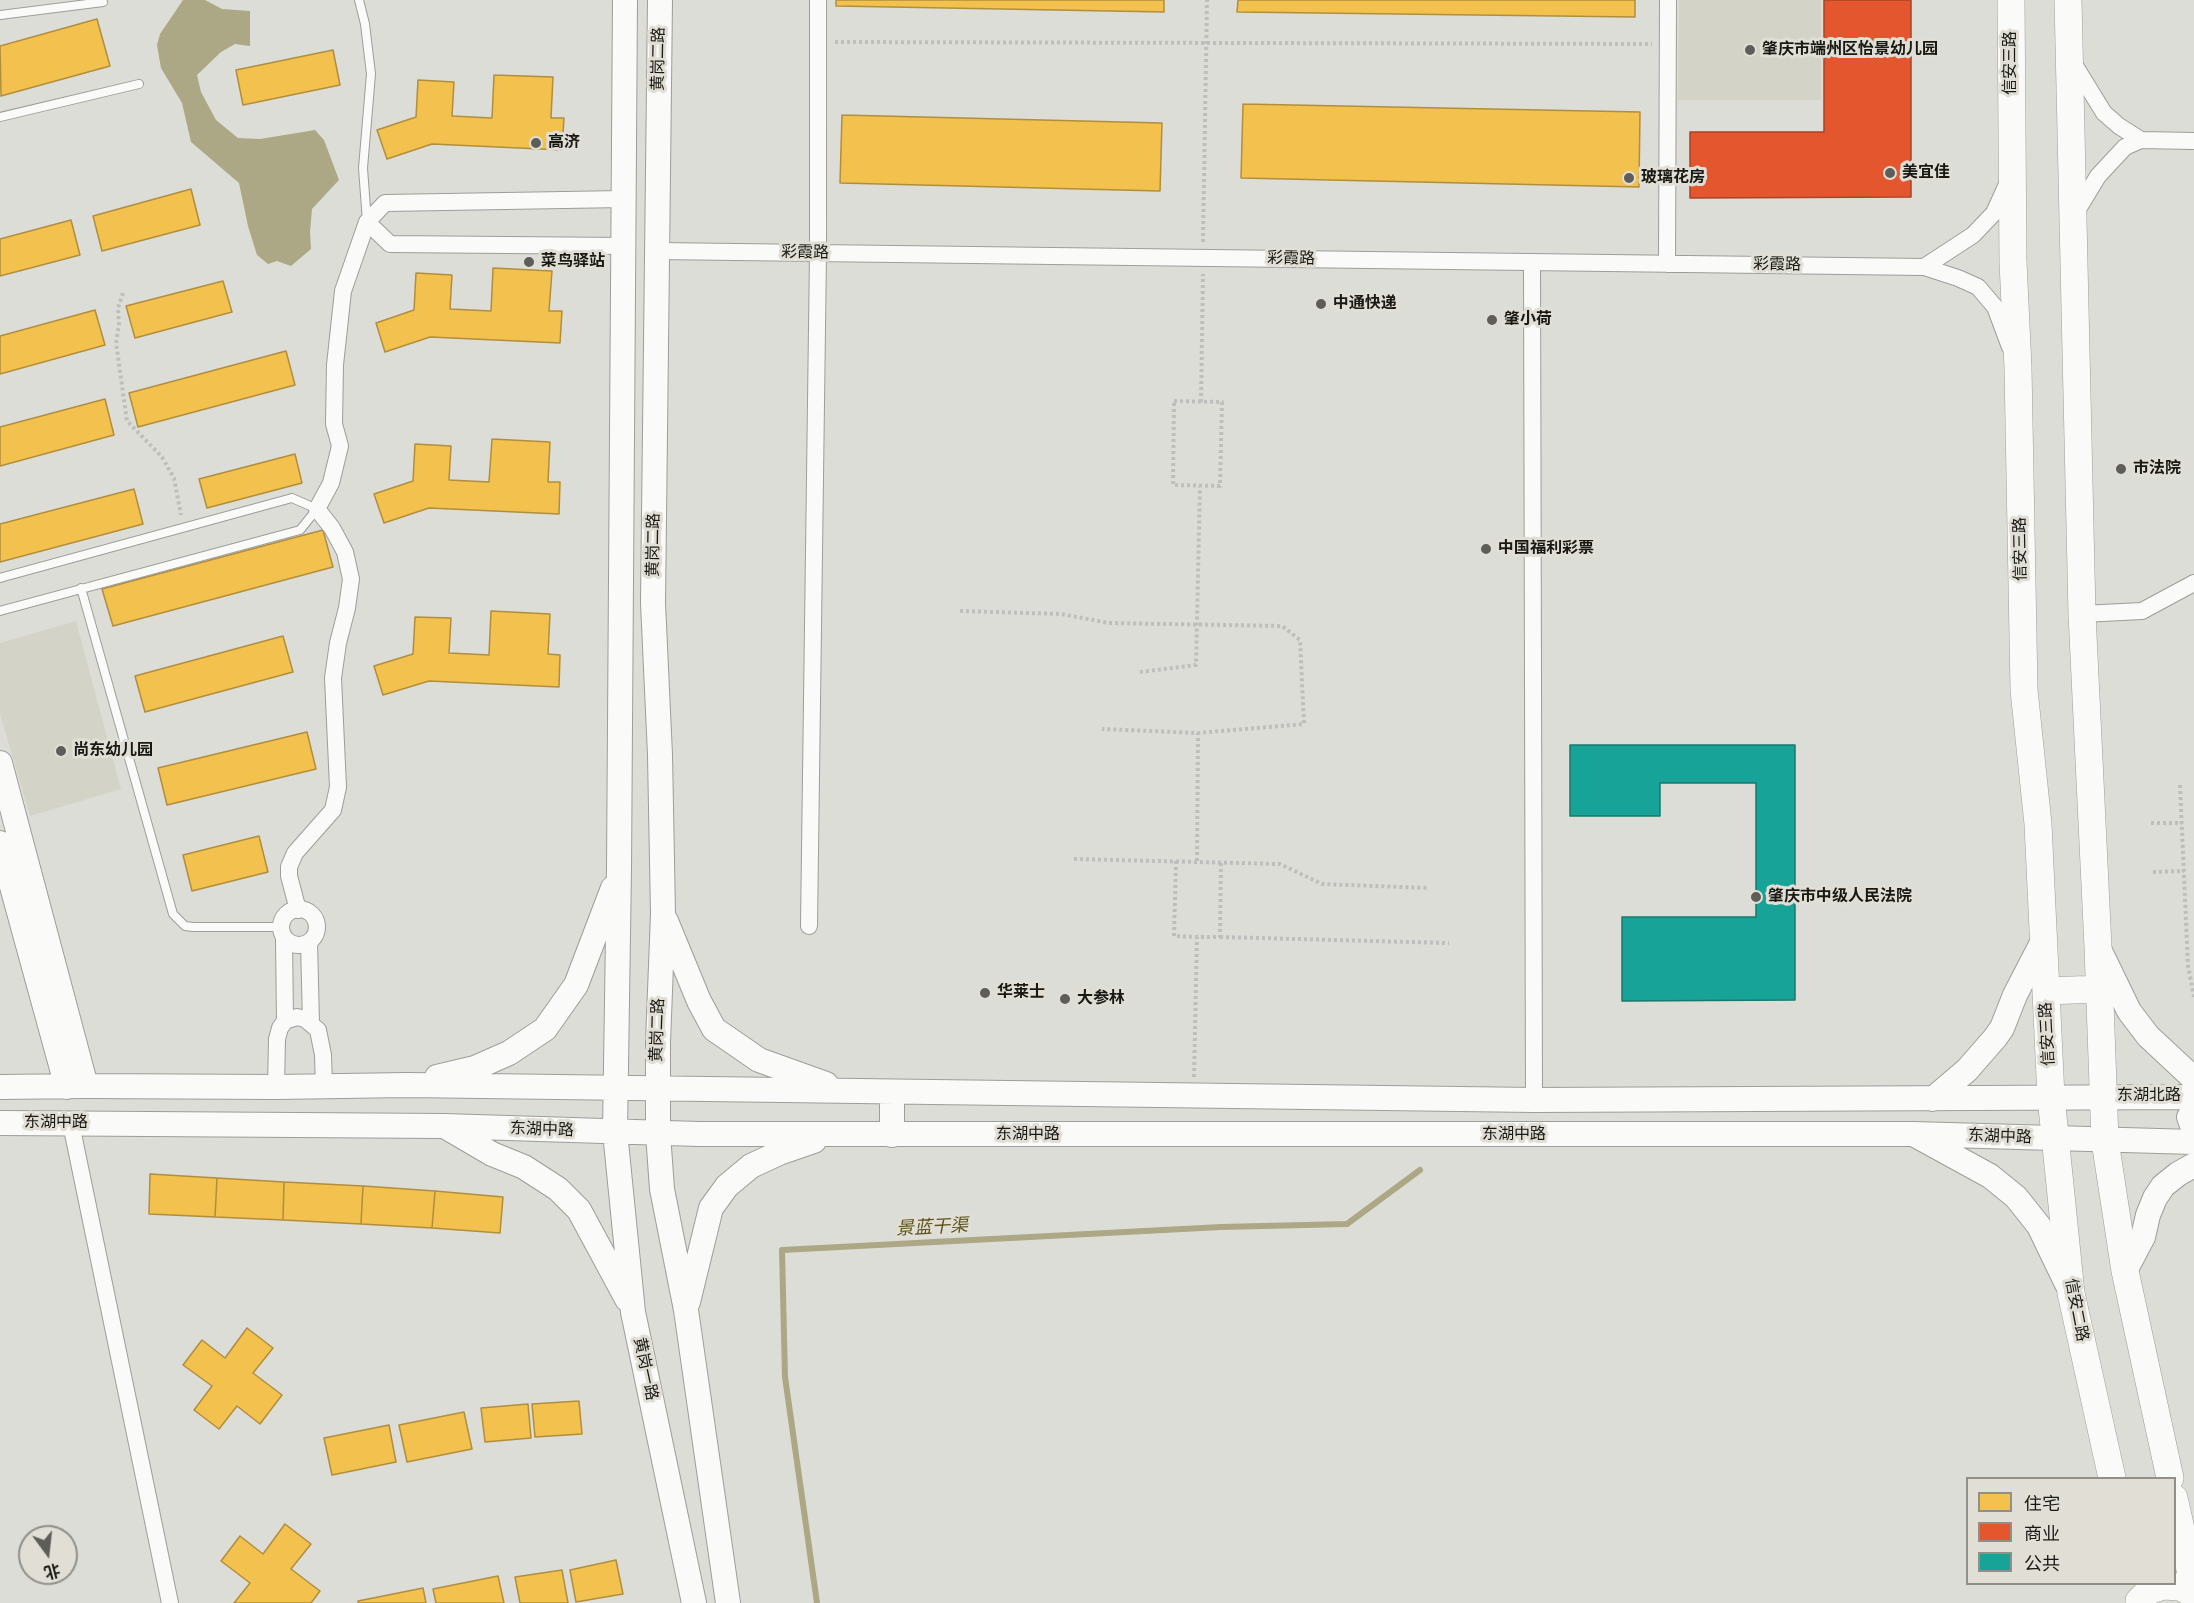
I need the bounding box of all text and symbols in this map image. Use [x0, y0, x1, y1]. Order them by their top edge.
street label: 黄岗二路 [649, 27, 669, 91]
street label: 信安三路 [2001, 31, 2021, 95]
place label: 肇庆市端州区怡景幼儿园 [1762, 40, 1938, 60]
marker: 肇庆市端州区怡景幼儿园 [1743, 43, 1757, 57]
place label: 高济 [548, 133, 580, 153]
marker: 高济 [529, 136, 543, 150]
place label: 美宜佳 [1902, 163, 1950, 183]
marker: 美宜佳 [1883, 166, 1897, 180]
place label: 玻璃花房 [1641, 168, 1705, 188]
marker: 玻璃花房 [1622, 171, 1636, 185]
street label: 彩霞路 [781, 243, 829, 263]
street label: 彩霞路 [1267, 249, 1315, 269]
place label: 菜鸟驿站 [541, 252, 605, 272]
marker: 菜鸟驿站 [522, 255, 536, 269]
street label: 彩霞路 [1753, 255, 1801, 275]
place label: 中通快递 [1333, 294, 1397, 314]
marker: 中通快递 [1314, 297, 1328, 311]
place label: 肇小荷 [1504, 310, 1552, 330]
marker: 肇小荷 [1485, 313, 1499, 327]
place label: 市法院 [2133, 459, 2181, 479]
marker: 市法院 [2114, 462, 2128, 476]
street label: 黄岗二路 [644, 513, 664, 577]
street label: 信安三路 [2011, 517, 2031, 581]
place label: 中国福利彩票 [1498, 539, 1594, 559]
marker: 中国福利彩票 [1479, 542, 1493, 556]
place label: 尚东幼儿园 [73, 741, 153, 761]
marker: 尚东幼儿园 [54, 744, 68, 758]
place label: 肇庆市中级人民法院 [1768, 887, 1912, 907]
marker: 肇庆市中级人民法院 [1749, 890, 1763, 904]
place label: 华莱士 [997, 983, 1045, 1003]
marker: 华莱士 [978, 986, 992, 1000]
place label: 大参林 [1077, 989, 1125, 1009]
marker: 大参林 [1058, 992, 1072, 1006]
street label: 黄岗二路 [647, 998, 669, 1062]
street label: 信安三路 [2037, 1002, 2059, 1066]
street label: 东湖北路 [2117, 1086, 2181, 1106]
street label: 东湖中路 [24, 1113, 88, 1133]
street label: 东湖中路 [510, 1119, 574, 1141]
street label: 东湖中路 [996, 1125, 1060, 1145]
street label: 东湖中路 [1482, 1125, 1546, 1145]
street label: 东湖中路 [1968, 1126, 2032, 1148]
water label: 景蓝干渠 [895, 1215, 969, 1241]
street label: 信安二路 [2060, 1277, 2092, 1343]
street label: 黄岗一路 [629, 1336, 661, 1402]
legend [1966, 1477, 2176, 1585]
text: 住宅 [2024, 1494, 2060, 1514]
text: 商业 [2024, 1524, 2060, 1544]
north arrow [18, 1525, 78, 1585]
text: 公共 [2024, 1554, 2060, 1574]
text: 北 [42, 1561, 62, 1581]

